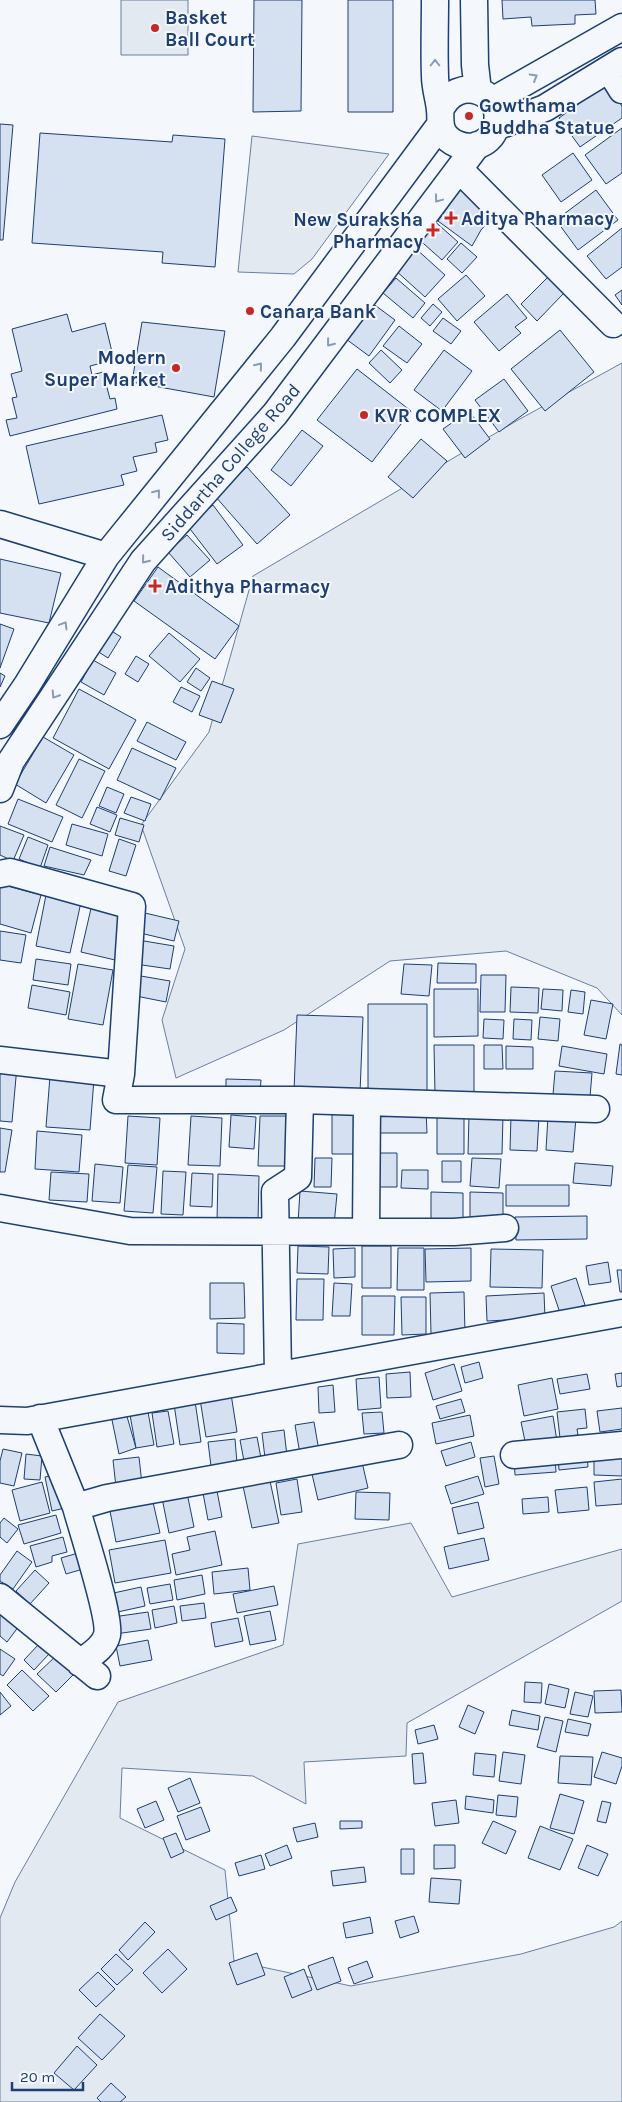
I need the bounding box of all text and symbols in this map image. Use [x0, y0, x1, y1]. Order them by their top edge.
place label: Basket Ball Court [165, 7, 254, 51]
marker: Basket Ball Court [149, 22, 161, 34]
one-way arrow [430, 59, 440, 66]
one-way arrow [529, 73, 538, 83]
place label: Gowthama Buddha Statue [479, 95, 615, 139]
marker: Gowthama Buddha Statue [463, 110, 475, 122]
one-way arrow [435, 193, 444, 203]
place label: Aditya Pharmacy [461, 208, 614, 230]
place label: New Suraksha Pharmacy [293, 209, 423, 253]
marker: Aditya Pharmacy [445, 212, 457, 224]
marker: New Suraksha Pharmacy [427, 224, 439, 236]
place label: Canara Bank [260, 301, 376, 323]
marker: Canara Bank [244, 305, 256, 317]
one-way arrow [327, 337, 335, 346]
place label: Modern Super Market [44, 347, 166, 391]
marker: Modern Super Market [170, 362, 182, 374]
one-way arrow [254, 363, 263, 372]
street label: Siddartha College Road [156, 379, 305, 546]
place label: KVR COMPLEX [374, 405, 501, 427]
marker: KVR COMPLEX [358, 409, 370, 421]
one-way arrow [152, 490, 160, 499]
one-way arrow [142, 554, 151, 563]
place label: Adithya Pharmacy [165, 576, 330, 598]
marker: Adithya Pharmacy [149, 580, 161, 592]
one-way arrow [57, 622, 67, 631]
one-way arrow [52, 689, 61, 698]
scale bar [12, 2060, 84, 2092]
text: 20 m [20, 2068, 55, 2086]

